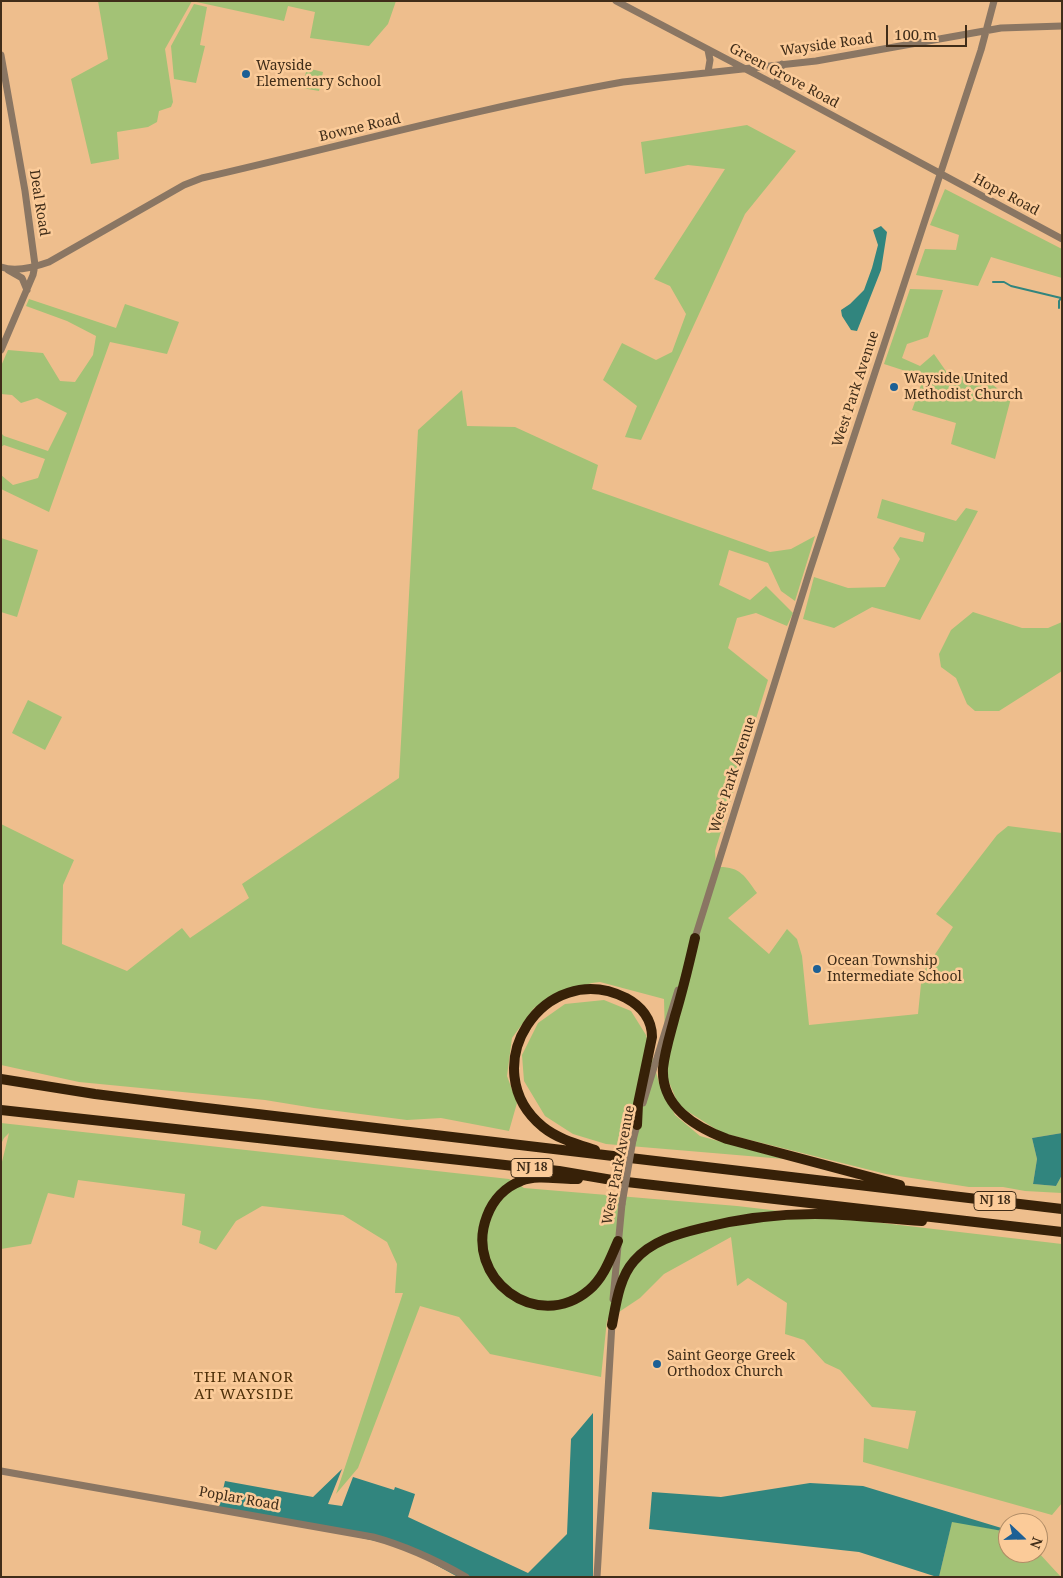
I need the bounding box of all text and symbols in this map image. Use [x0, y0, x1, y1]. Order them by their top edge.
scale bar [888, 15, 969, 47]
text: 100 m [894, 24, 937, 44]
street label: Wayside Road [780, 30, 874, 60]
street label: Green Grove Road [726, 40, 842, 112]
place label: Wayside Elementary School [256, 58, 381, 90]
marker: Wayside Elementary School [240, 68, 252, 80]
street label: Bowne Road [318, 110, 402, 146]
street label: Deal Road [25, 168, 53, 238]
street label: Hope Road [970, 171, 1042, 219]
street label: West Park Avenue [829, 329, 883, 449]
place label: Wayside United Methodist Church [904, 371, 1023, 404]
marker: Wayside United Methodist Church [888, 381, 900, 393]
street label: West Park Avenue [706, 715, 760, 835]
place label: Ocean Township Intermediate School [827, 953, 962, 986]
marker: Ocean Township Intermediate School [811, 963, 823, 975]
street label: West Park Avenue [599, 1104, 639, 1226]
road number: NJ 18 [511, 1158, 553, 1178]
road number: NJ 18 [974, 1192, 1016, 1210]
place label: Saint George Greek Orthodox Church [667, 1348, 795, 1380]
marker: Saint George Greek Orthodox Church [651, 1358, 663, 1370]
district label: THE MANOR AT WAYSIDE [193, 1369, 295, 1404]
street label: Poplar Road [197, 1484, 281, 1514]
north arrow [998, 1513, 1048, 1563]
text: N [1026, 1535, 1047, 1552]

